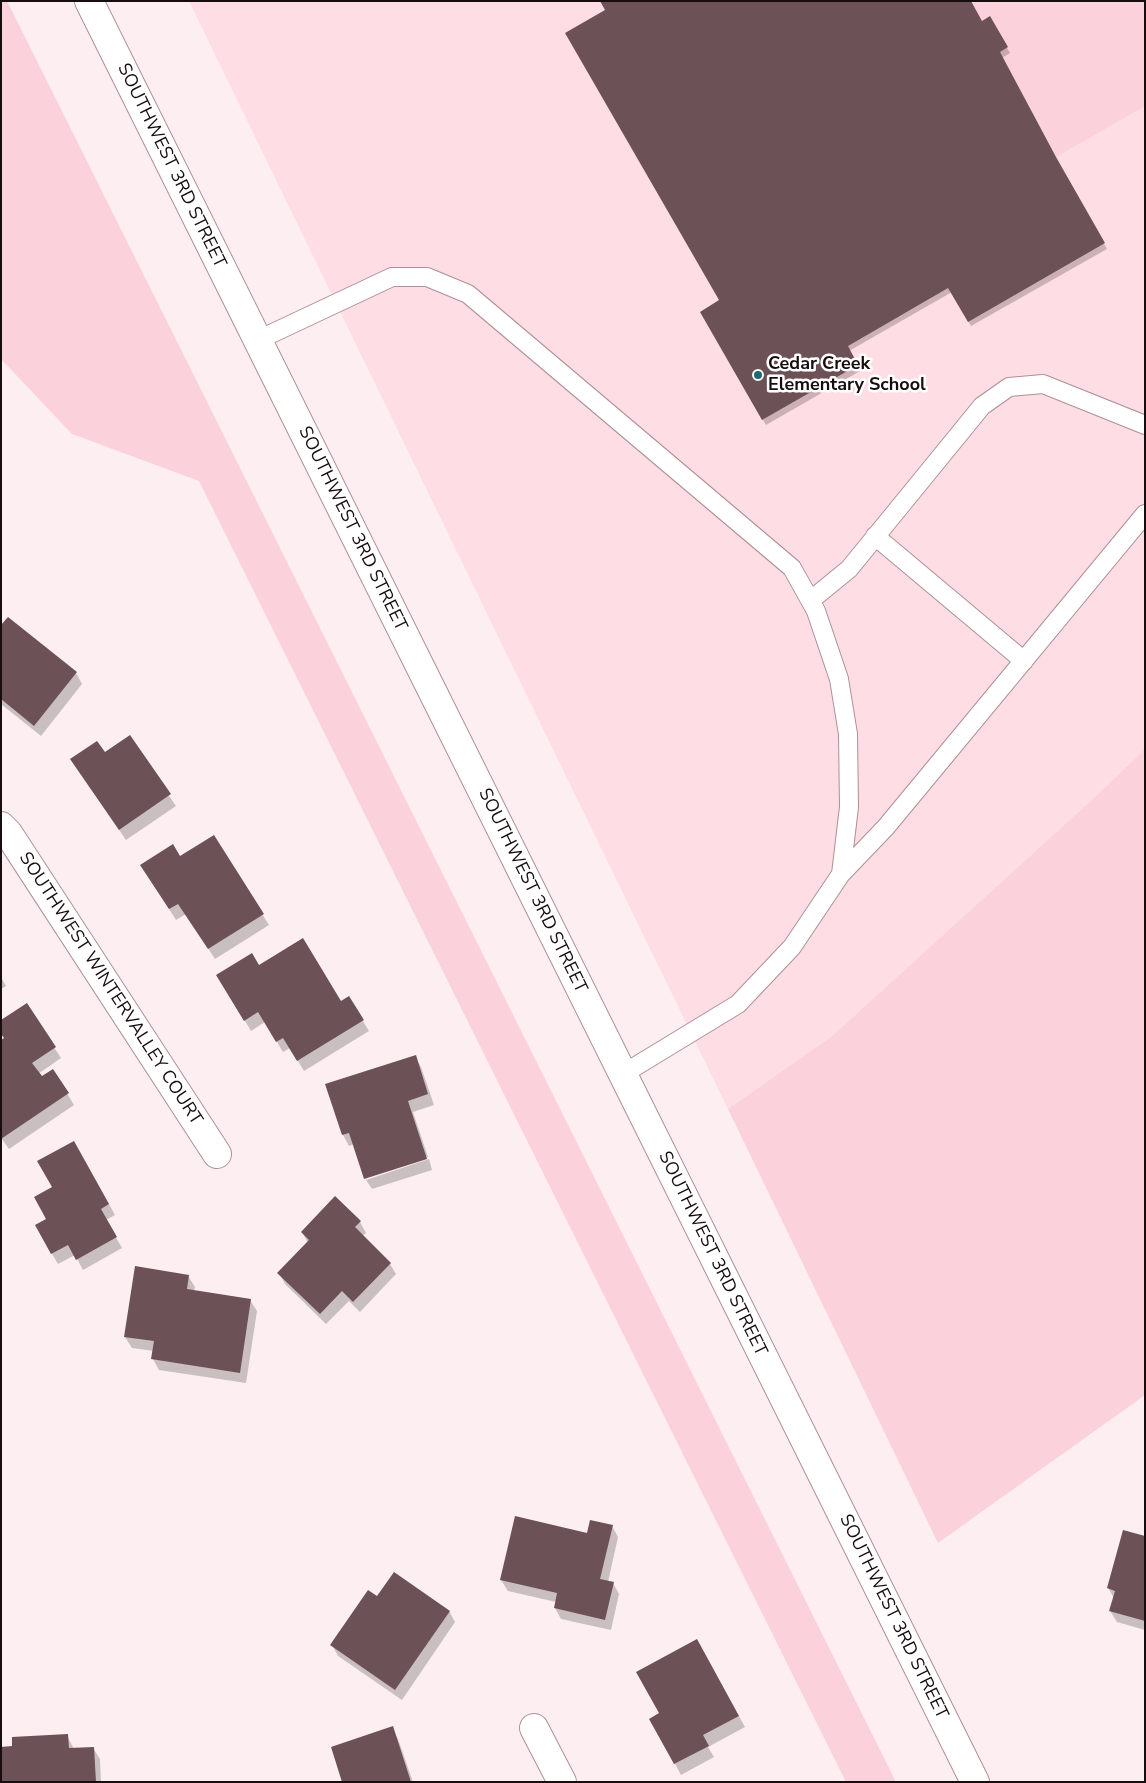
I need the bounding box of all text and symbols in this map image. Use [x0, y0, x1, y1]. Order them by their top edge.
street label: SOUTHWEST 3RD STREET [112, 60, 230, 272]
place label: Cedar Creek Elementary School [768, 354, 926, 396]
marker: Cedar Creek Elementary School [752, 369, 764, 381]
street label: SOUTHWEST 3RD STREET [293, 423, 411, 635]
street label: SOUTHWEST 3RD STREET [473, 785, 591, 997]
street label: SOUTHWEST WINTERVALLEY COURT [14, 849, 206, 1129]
street label: SOUTHWEST 3RD STREET [653, 1148, 771, 1360]
street label: SOUTHWEST 3RD STREET [834, 1511, 952, 1723]

